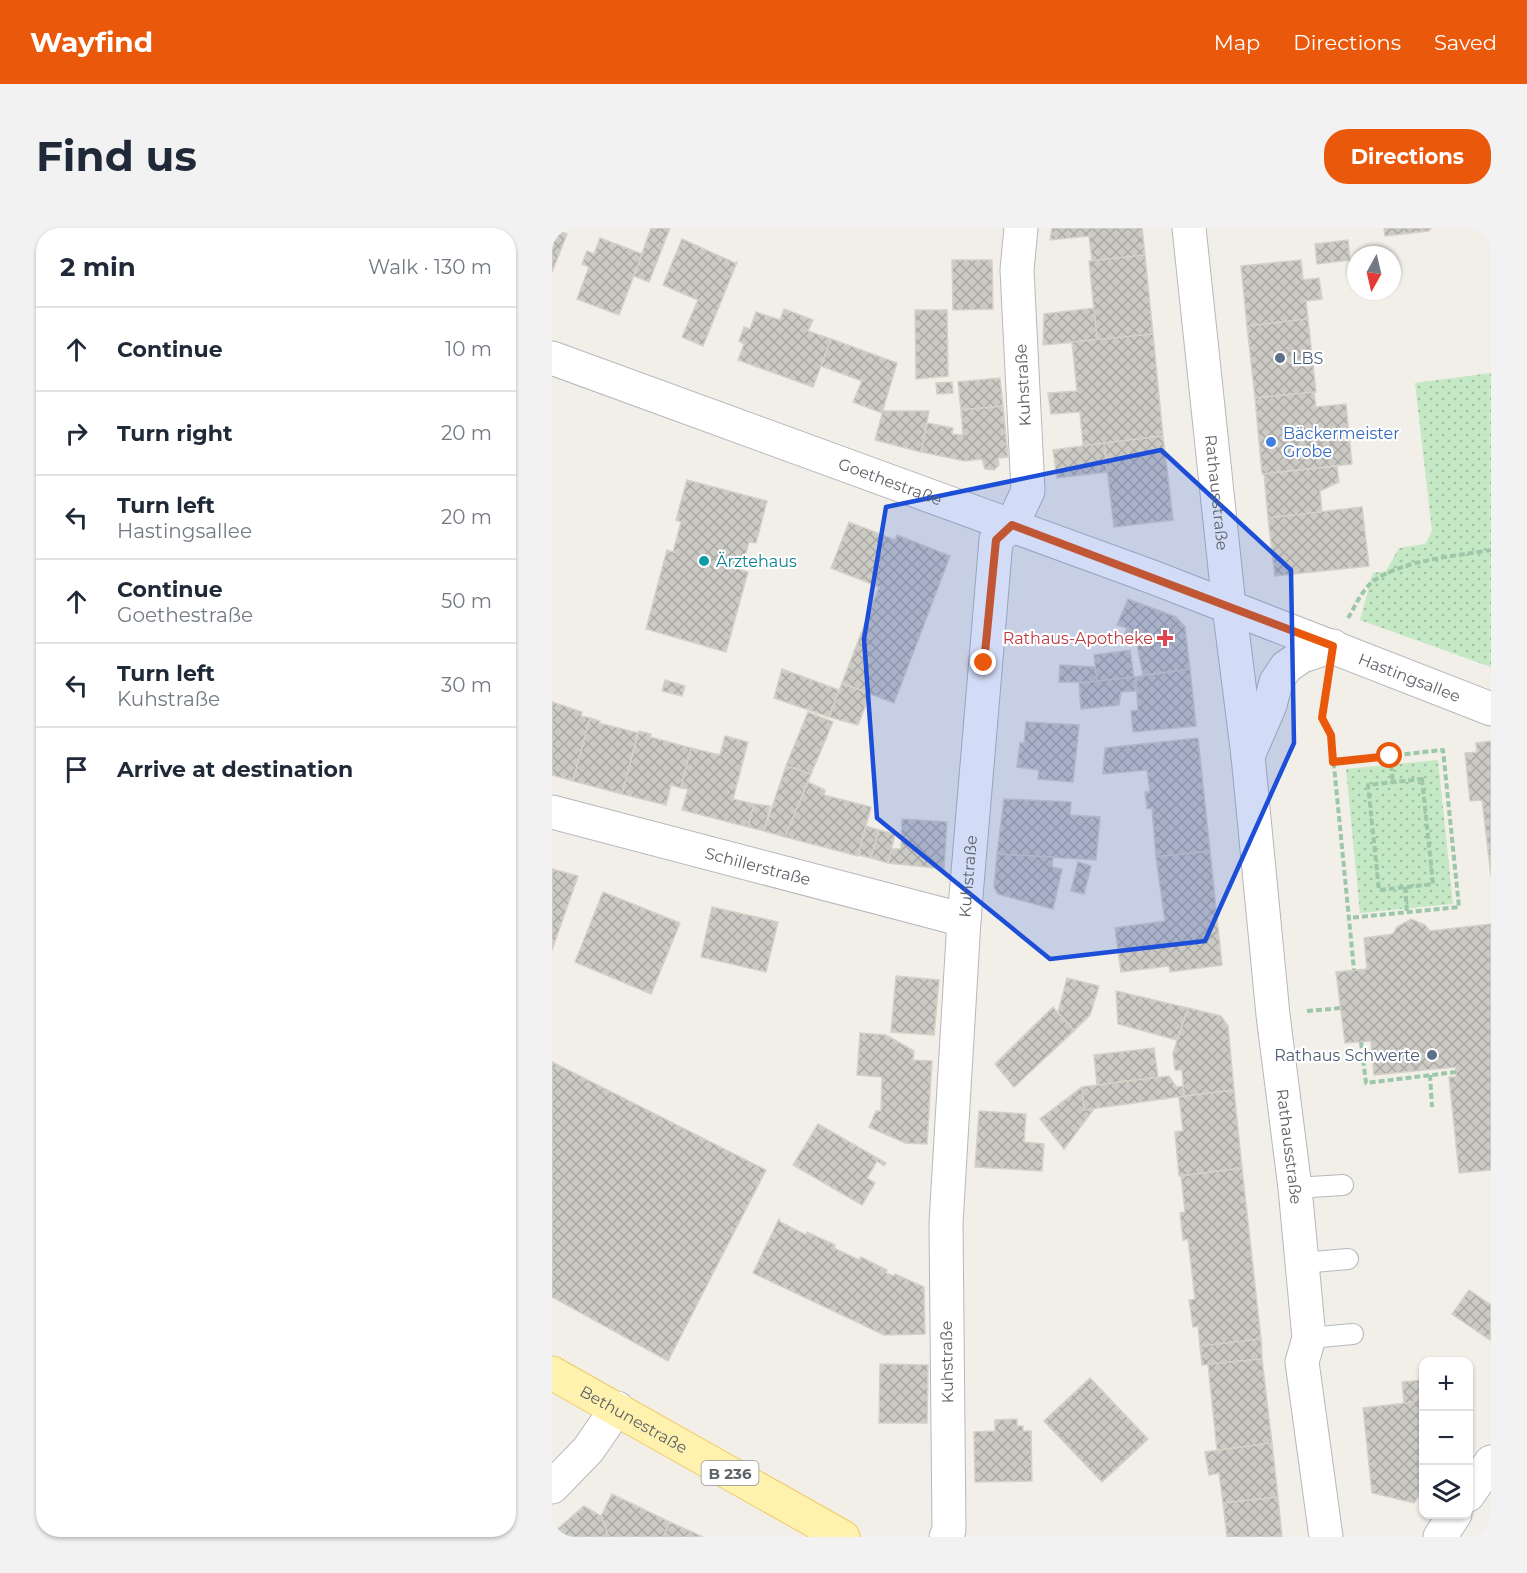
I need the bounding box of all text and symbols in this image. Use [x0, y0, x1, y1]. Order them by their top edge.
text: Wayfind [30, 25, 153, 59]
text: Map [1214, 30, 1260, 55]
text: Directions [1293, 30, 1401, 55]
text: Saved [1434, 30, 1497, 55]
button: Directions [1324, 129, 1491, 184]
text: Find us [36, 130, 197, 182]
north arrow [1347, 246, 1401, 300]
text: 2 min [60, 251, 136, 283]
text: Walk · 130 m [368, 255, 492, 279]
icon: ahead [60, 333, 93, 366]
text: Continue [117, 336, 223, 363]
text: 10 m [445, 337, 492, 361]
street label: Kuhstraße [1011, 343, 1035, 427]
place label: LBS [1292, 349, 1323, 368]
marker: LBS [1273, 351, 1287, 365]
icon: right [60, 417, 93, 450]
text: Turn right [117, 420, 232, 447]
text: 20 m [441, 421, 492, 445]
place label: Bäckermeister Grobe [1283, 424, 1400, 461]
street label: Rathausstraße [1201, 434, 1233, 551]
marker: Bäckermeister Grobe [1264, 435, 1278, 449]
street label: Goethestraße [836, 454, 945, 509]
text: Turn left [117, 492, 215, 519]
icon: left [60, 501, 93, 534]
text: 20 m [441, 505, 492, 529]
text: Hastingsallee [117, 519, 252, 543]
place label: Ärztehaus [716, 551, 797, 571]
marker: Ärztehaus [697, 554, 711, 568]
text: Continue [117, 576, 223, 603]
icon: ahead [60, 585, 93, 618]
text: 50 m [441, 589, 492, 613]
text: Goethestraße [117, 603, 253, 627]
place label: Rathaus-Apotheke [1003, 629, 1153, 648]
marker: Rathaus-Apotheke [1158, 631, 1172, 645]
route end [970, 649, 996, 675]
street label: Hastingsallee [1356, 649, 1463, 706]
text: Turn left [117, 660, 215, 687]
icon: left [60, 669, 93, 702]
text: 30 m [441, 673, 492, 697]
text: Kuhstraße [117, 687, 220, 711]
route start [1376, 742, 1402, 768]
icon: arrive [60, 753, 93, 786]
text: Arrive at destination [117, 756, 353, 783]
street label: Kuhstraße [955, 834, 981, 918]
street label: Schillerstraße [703, 843, 813, 889]
place label: Rathaus Schwerte [1274, 1046, 1420, 1065]
marker: Rathaus Schwerte [1425, 1048, 1439, 1062]
street label: Rathausstraße [1273, 1088, 1306, 1205]
street label: Kuhstraße [937, 1321, 957, 1403]
map controls [1419, 1357, 1473, 1519]
button: + [1419, 1357, 1473, 1411]
street label: Bethunestraße [577, 1381, 691, 1457]
button: − [1419, 1411, 1473, 1465]
road number: B 236 [702, 1461, 759, 1485]
button: layers [1419, 1465, 1473, 1519]

